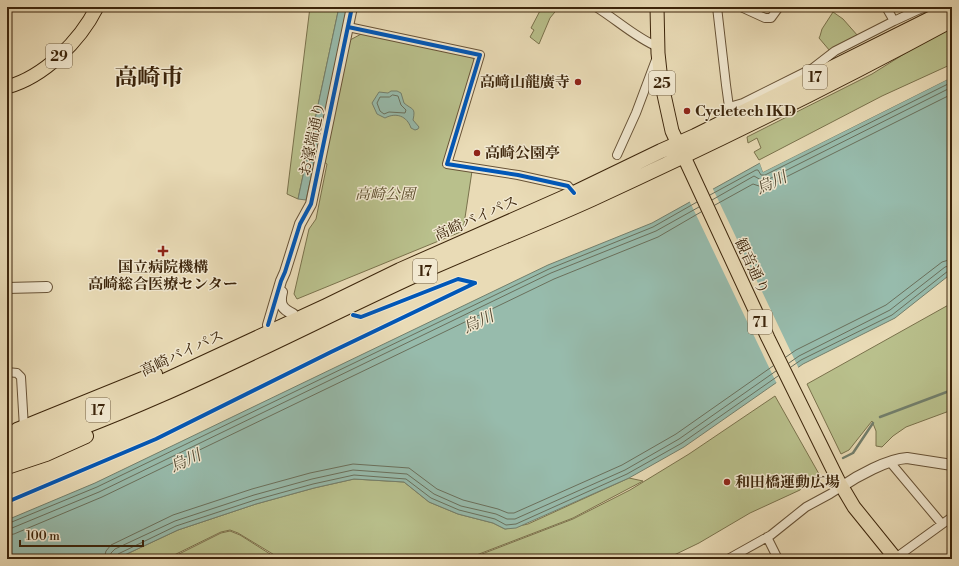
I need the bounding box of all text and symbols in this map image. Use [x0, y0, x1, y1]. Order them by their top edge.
road number: 29 [46, 44, 72, 68]
district label: 高崎市 [115, 64, 184, 92]
road number: 17 [803, 65, 827, 89]
road number: 25 [649, 71, 675, 95]
place label: 高﨑山龍廣寺 [480, 73, 570, 92]
marker: 高﨑山龍廣寺 [573, 77, 583, 87]
street label: お濠端通り [295, 100, 330, 178]
place label: Cycletech IKD [695, 102, 796, 121]
marker: Cycletech IKD [682, 106, 692, 116]
place label: 高崎公園亭 [485, 144, 560, 163]
marker: 高崎公園亭 [472, 148, 482, 158]
water label: 烏川 [753, 166, 792, 199]
park label: 高崎公園 [355, 185, 418, 204]
street label: 高崎バイパス [431, 192, 521, 245]
street label: 観音通り [730, 235, 773, 297]
marker: 国立病院機構 高崎総合医療センター [157, 245, 169, 257]
place label: 国立病院機構 高崎総合医療センター [88, 258, 238, 294]
road number: 17 [413, 259, 437, 283]
water label: 烏川 [460, 305, 499, 338]
road number: 71 [748, 310, 772, 334]
street label: 高崎バイパス [138, 326, 227, 381]
road number: 17 [86, 398, 110, 422]
water label: 烏川 [167, 444, 206, 477]
place label: 和田橋運動広場 [735, 473, 840, 492]
marker: 和田橋運動広場 [722, 477, 732, 487]
scale bar [20, 522, 143, 548]
text: 100 m [26, 529, 60, 544]

